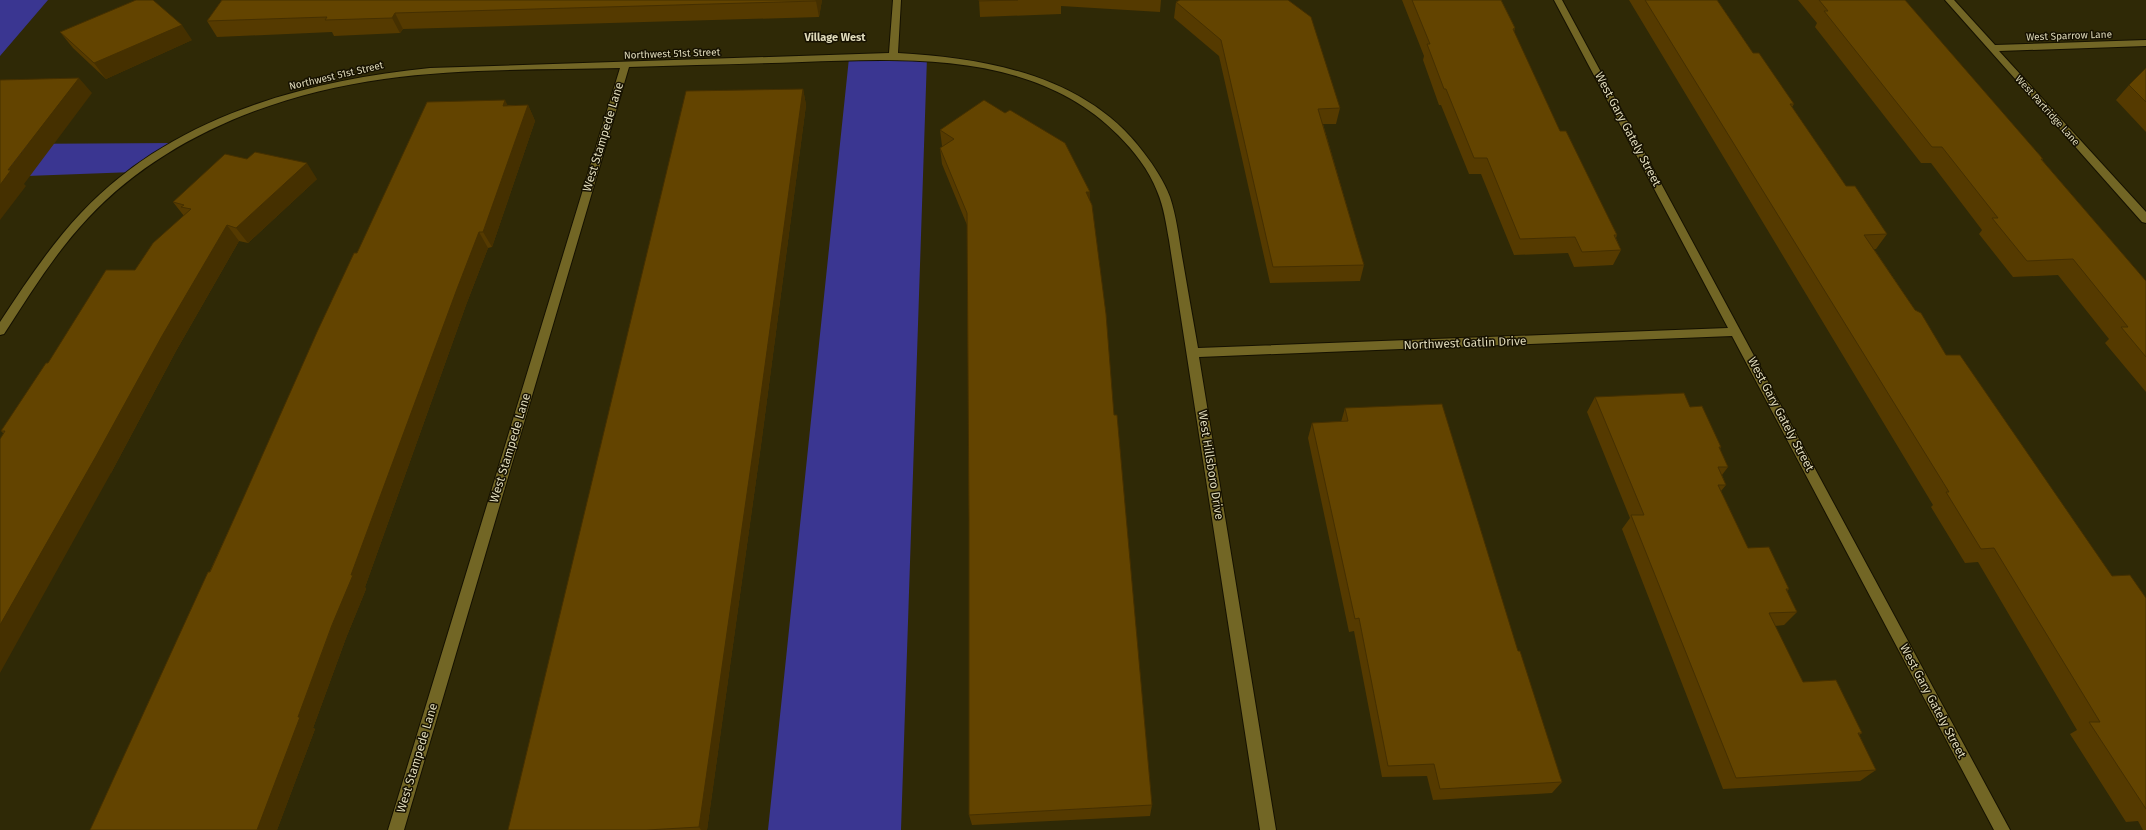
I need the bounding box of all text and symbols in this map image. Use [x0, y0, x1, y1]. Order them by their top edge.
street label: West Sparrow Lane [2026, 29, 2112, 43]
district label: Village West [803, 31, 866, 44]
street label: Northwest 51st Street [624, 46, 721, 62]
street label: Northwest 51st Street [288, 59, 385, 93]
street label: West Gary Gately Street [1592, 70, 1664, 189]
street label: West Partridge Lane [2013, 73, 2082, 148]
street label: West Stampede Lane [580, 81, 626, 193]
street label: Northwest Gatlin Drive [1403, 334, 1527, 352]
street label: West Gary Gately Street [1745, 355, 1817, 474]
street label: West Stampede Lane [487, 392, 533, 504]
street label: West Hillsboro Drive [1195, 409, 1227, 521]
street label: West Gary Gately Street [1897, 642, 1969, 761]
street label: West Stampede Lane [394, 702, 440, 814]

